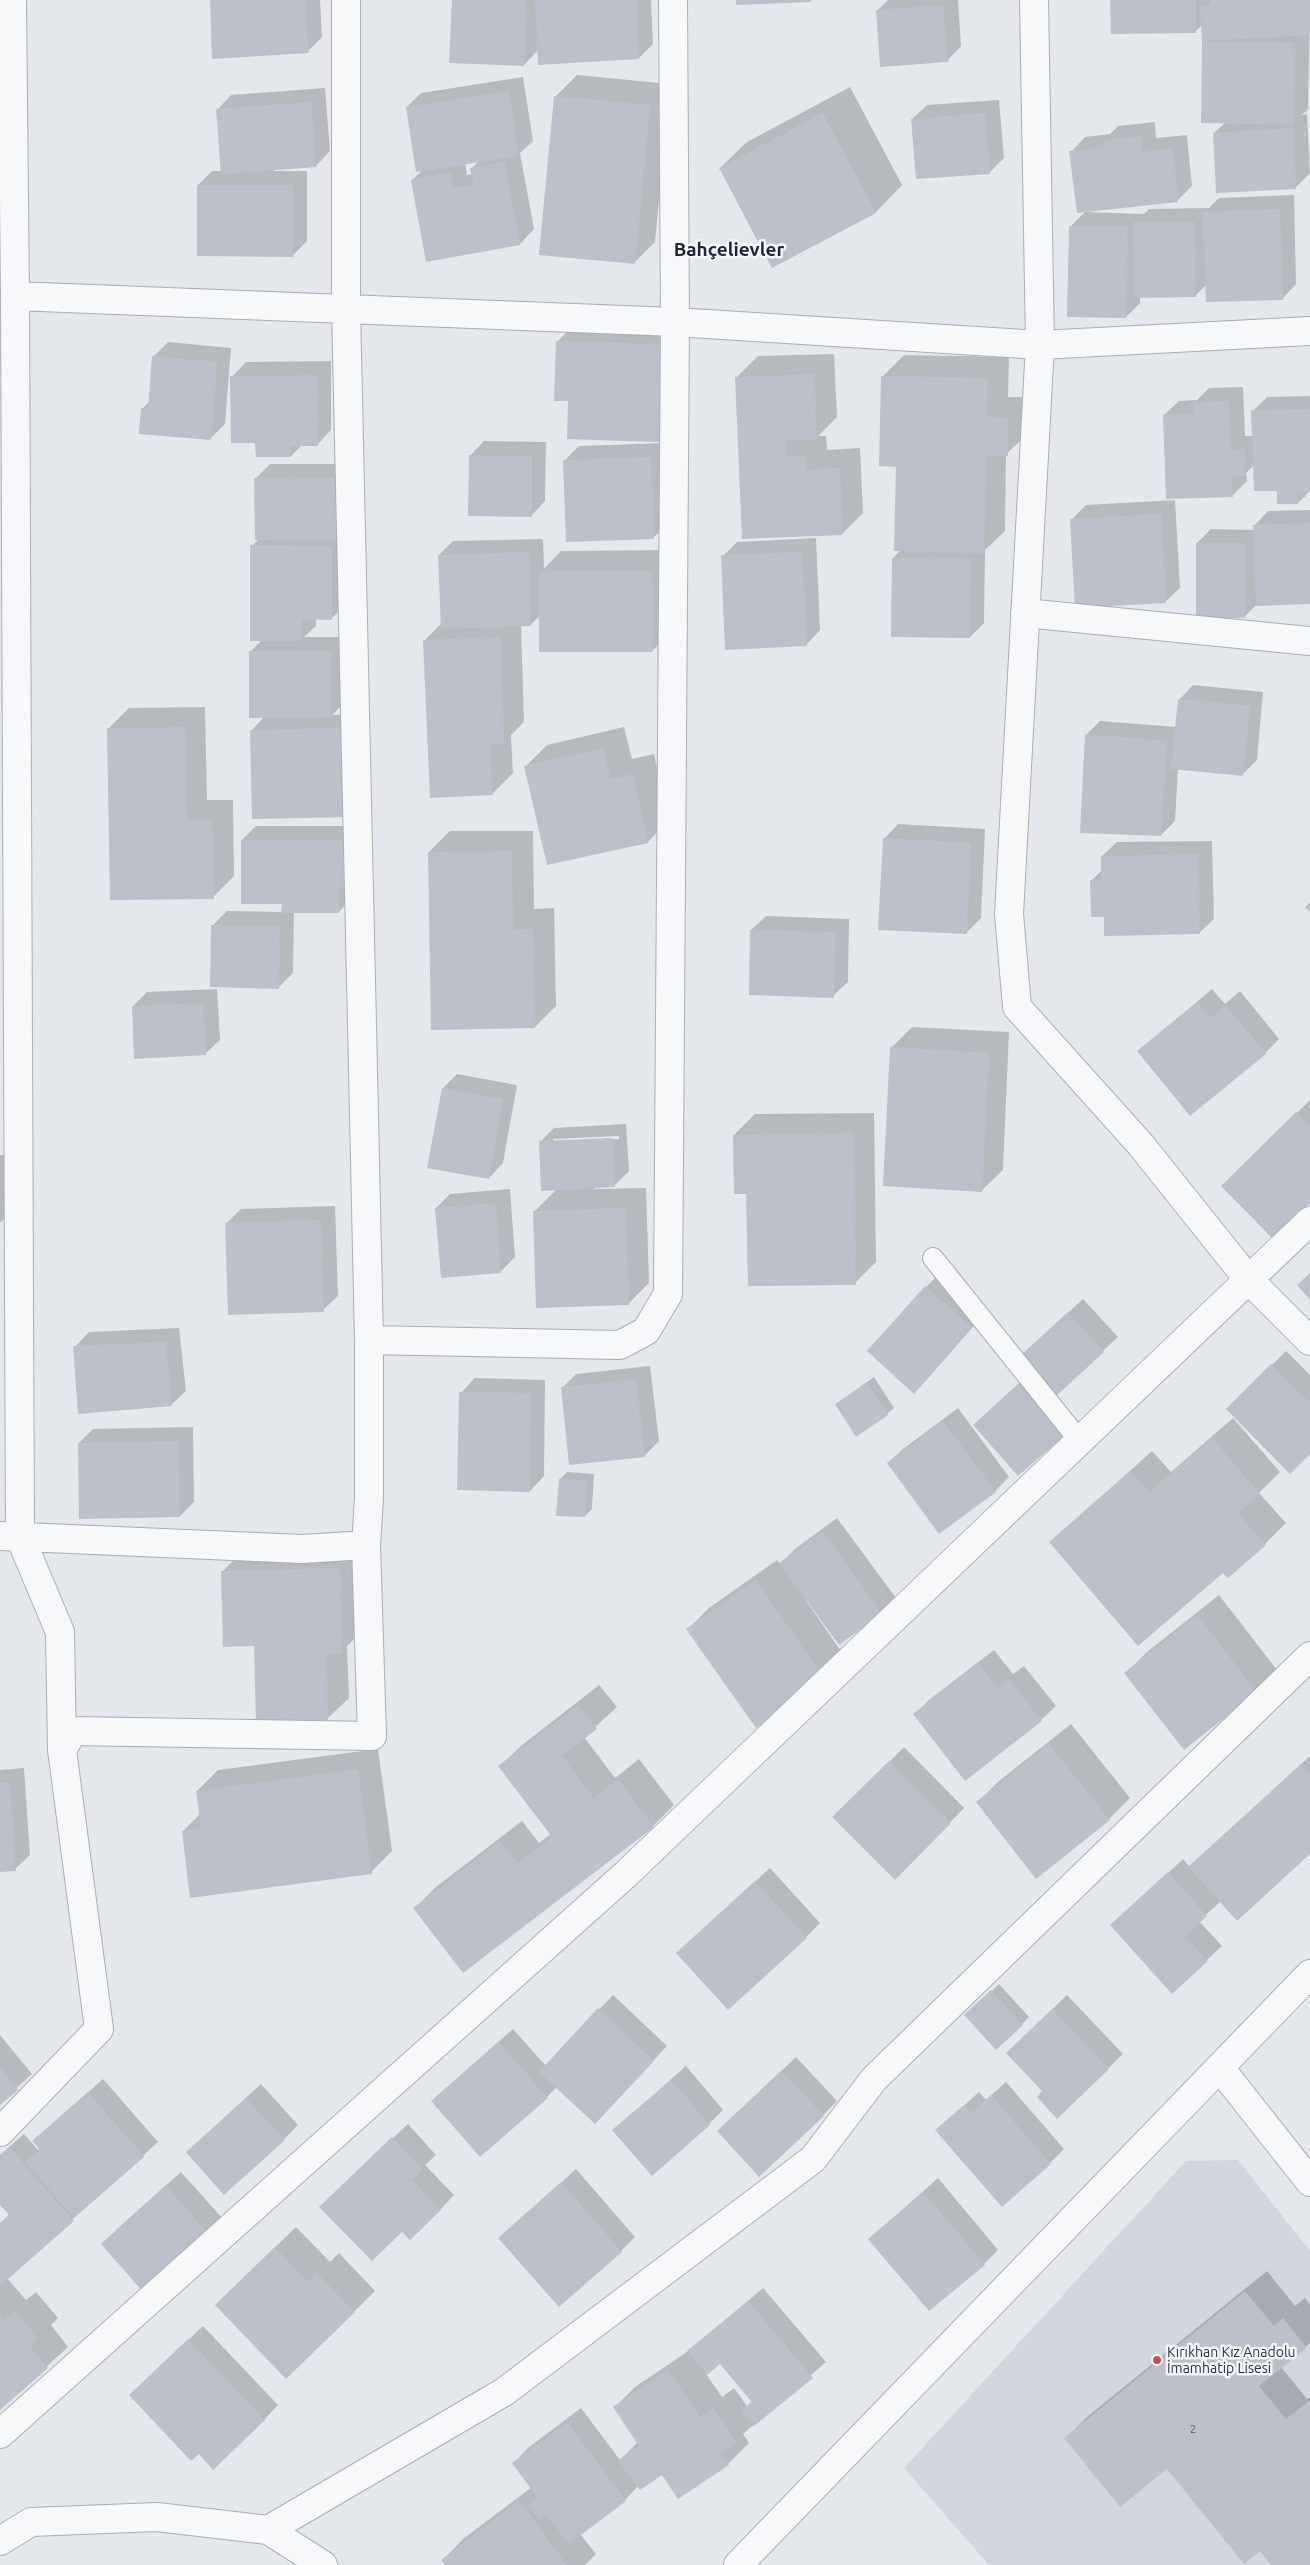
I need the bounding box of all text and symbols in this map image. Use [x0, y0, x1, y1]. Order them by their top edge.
district label: Bahçelievler [674, 239, 784, 261]
place label: Kırıkhan Kız Anadolu İmamhatip Lisesi [1167, 2344, 1296, 2376]
marker: Kırıkhan Kız Anadolu İmamhatip Lisesi [1151, 2354, 1163, 2366]
house number: 2 [1190, 2422, 1196, 2436]

